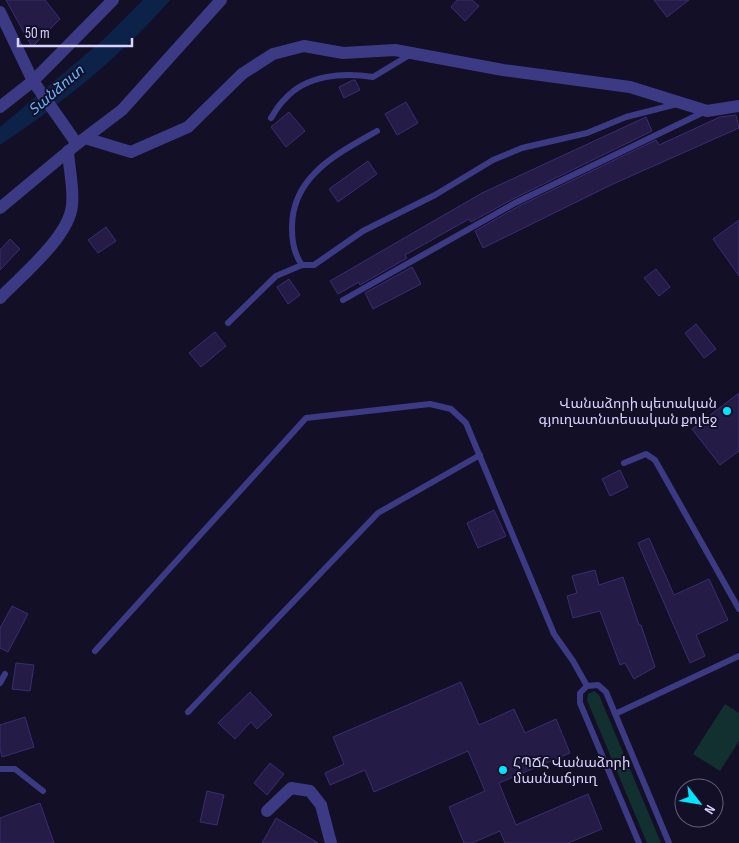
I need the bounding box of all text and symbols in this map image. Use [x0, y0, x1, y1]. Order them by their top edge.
scale bar [18, 15, 131, 47]
text: 50 m [25, 24, 50, 43]
water label: Տանձուտ [24, 60, 89, 120]
place label: Վանաձորի պետական գյուղատնտեսական քոլեջ [538, 395, 717, 428]
marker: Վանաձորի պետական գյուղատնտեսական քոլեջ [721, 405, 733, 417]
place label: ՀՊՃՀ Վանաձորի մասնաճյուղ [513, 754, 630, 787]
marker: ՀՊՃՀ Վանաձորի մասնաճյուղ [497, 764, 509, 776]
north arrow [674, 778, 724, 828]
text: N [701, 802, 719, 817]

